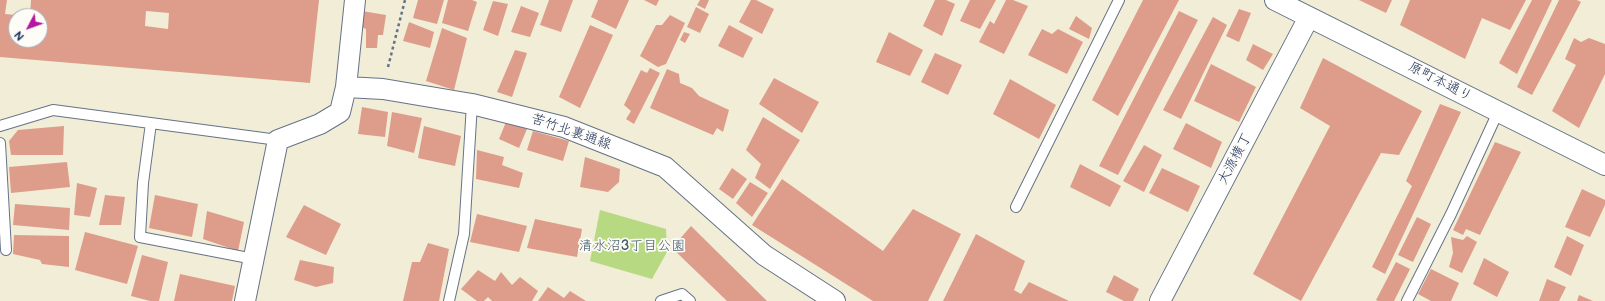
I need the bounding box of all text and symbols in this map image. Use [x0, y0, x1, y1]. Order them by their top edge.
north arrow [8, 8, 48, 48]
text: N [12, 28, 27, 43]
street label: 原町本通り [1405, 59, 1475, 105]
street label: 苦竹北裏通線 [529, 110, 613, 154]
street label: 大源横丁 [1214, 130, 1256, 188]
park label: 清水沼3丁目公園 [579, 238, 685, 254]

